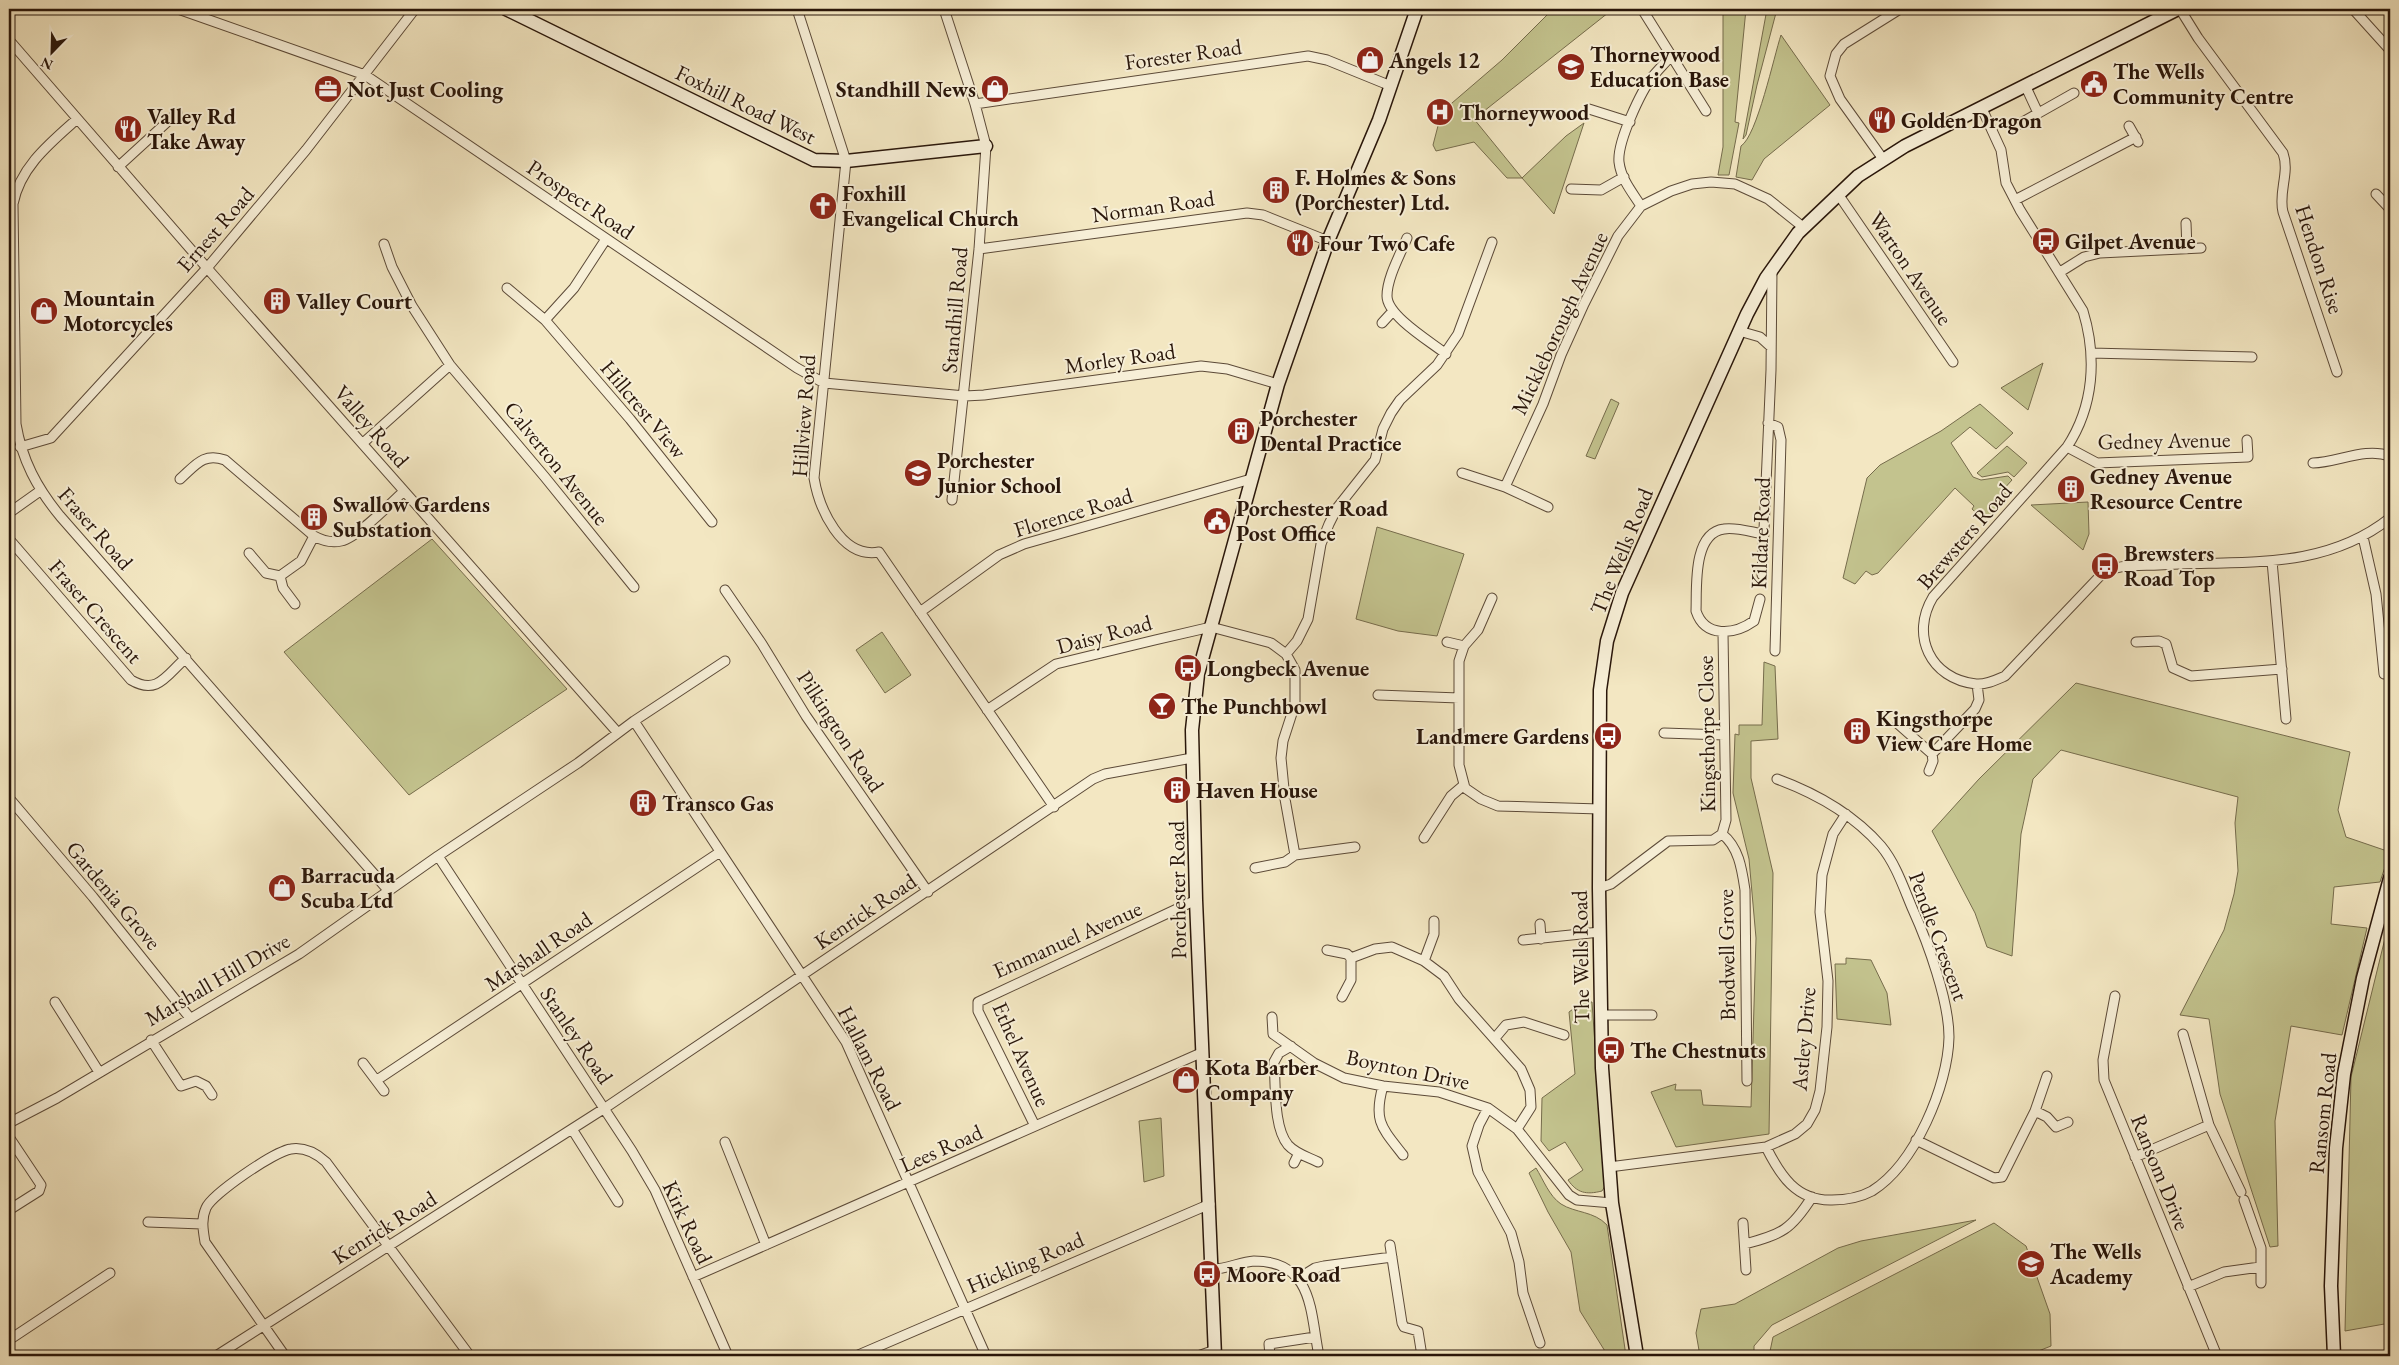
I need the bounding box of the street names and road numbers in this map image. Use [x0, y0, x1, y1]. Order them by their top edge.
street label: Forester Road [1123, 32, 1244, 77]
street label: Foxhill Road West [671, 58, 821, 151]
street label: Prospect Road [521, 153, 641, 246]
street label: Ernest Road [170, 180, 261, 278]
street label: Norman Road [1090, 183, 1217, 229]
street label: Hendon Rise [2288, 201, 2351, 318]
street label: Warton Avenue [1862, 206, 1959, 331]
street label: Mickleborough Avenue [1504, 227, 1615, 419]
street label: Standhill Road [935, 245, 975, 374]
street label: Morley Road [1063, 336, 1178, 381]
street label: Hillview Road [785, 353, 822, 478]
street label: Hillcrest View [594, 354, 694, 465]
street label: Valley Road [328, 379, 416, 474]
street label: Calverton Avenue [498, 395, 616, 532]
street label: Gedney Avenue [2097, 425, 2231, 456]
street label: Kildare Road [1744, 476, 1777, 589]
street label: Brewsters Road [1910, 477, 2019, 595]
street label: Florence Road [1010, 480, 1137, 544]
street label: Fraser Road [52, 481, 140, 577]
street label: The Wells Road [1583, 483, 1660, 619]
street label: Fraser Crescent [42, 553, 149, 670]
street label: Daisy Road [1053, 608, 1156, 661]
street label: Kingsthorpe Close [1691, 655, 1722, 813]
street label: Pilkington Road [790, 665, 891, 798]
street label: Porchester Road [1162, 820, 1193, 960]
street label: Gardenia Grove [60, 835, 168, 956]
street label: Kenrick Road [808, 866, 923, 956]
street label: Pendle Crescent [1902, 868, 1975, 1005]
street label: Brodwell Grove [1711, 888, 1742, 1021]
street label: The Wells Road [1565, 889, 1596, 1024]
street label: Emmanuel Avenue [988, 893, 1147, 985]
street label: Marshall Road [479, 904, 598, 998]
street label: Marshall Hill Drive [139, 926, 295, 1033]
street label: Stanley Road [533, 981, 620, 1090]
street label: Astley Drive [1784, 986, 1823, 1093]
street label: Ethel Avenue [986, 997, 1058, 1111]
street label: Hallam Road [831, 1001, 909, 1116]
street label: Boynton Drive [1344, 1042, 1473, 1097]
street label: Ransom Road [2302, 1050, 2343, 1175]
street label: Ransom Drive [2124, 1110, 2197, 1235]
street label: Lees Road [895, 1117, 988, 1179]
street label: Kirk Road [656, 1176, 720, 1269]
street label: Kenrick Road [327, 1184, 443, 1271]
street label: Hickling Road [962, 1224, 1089, 1300]

